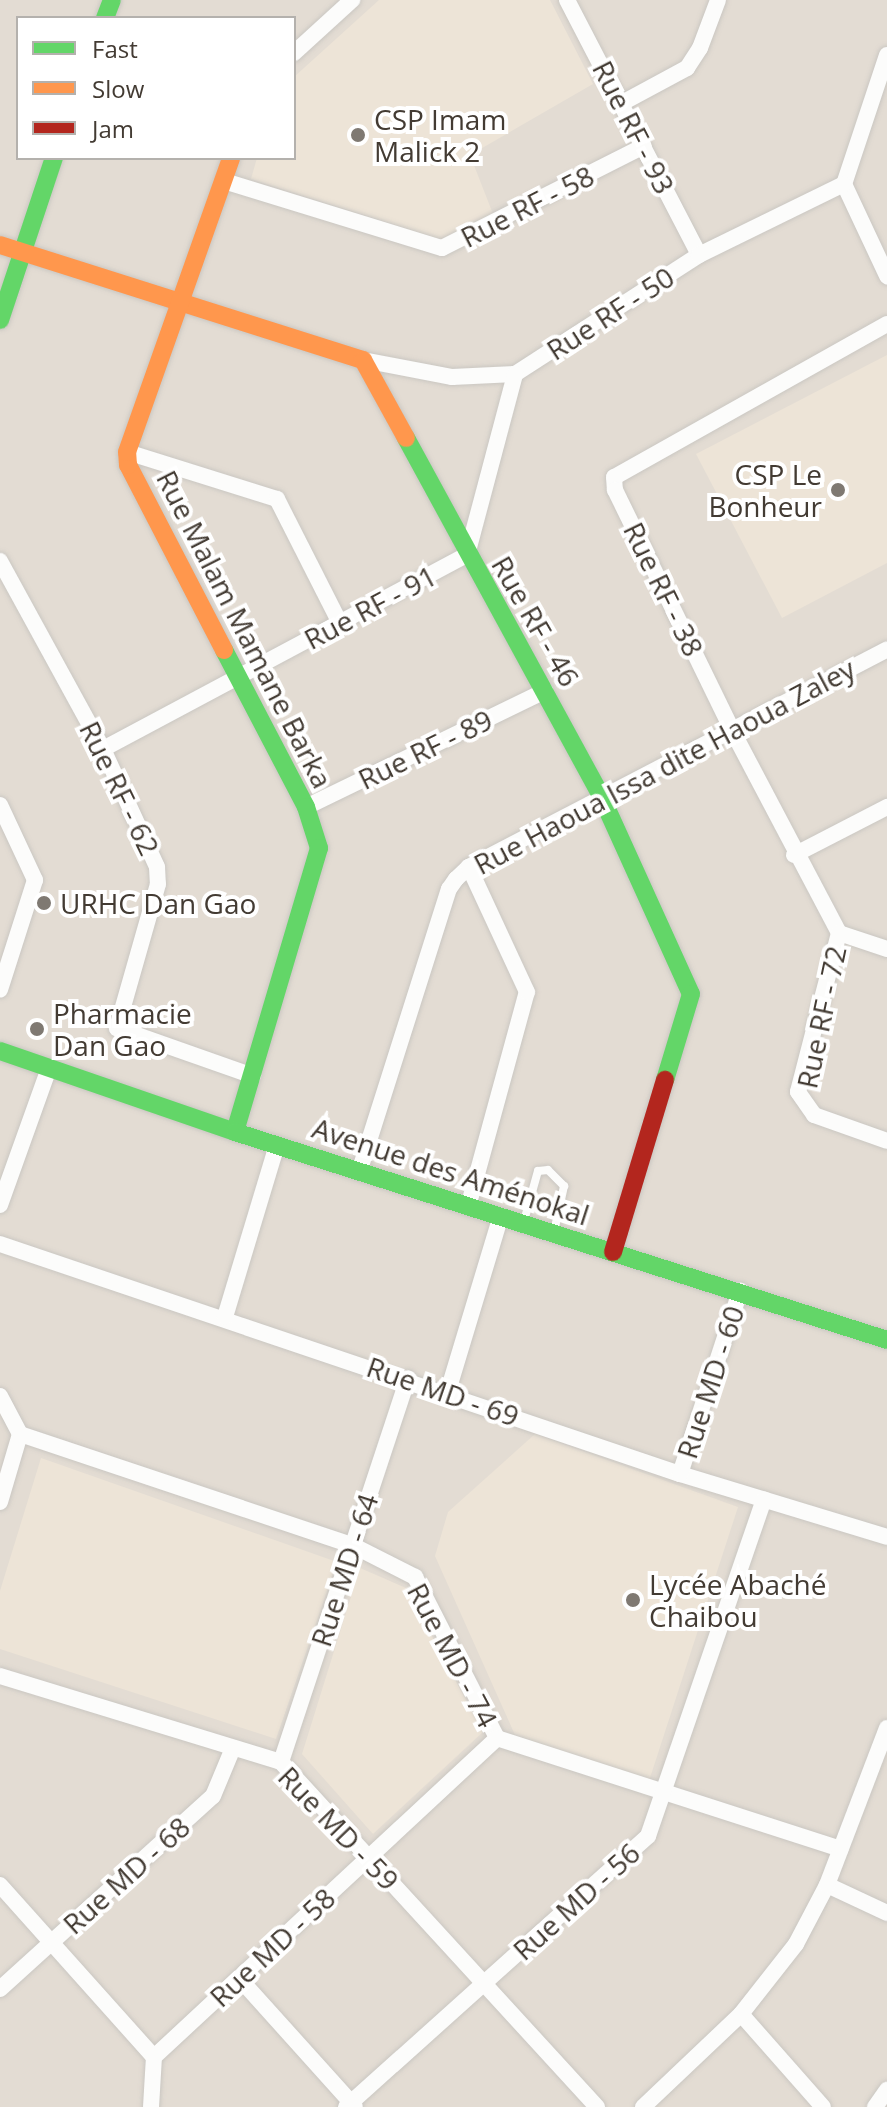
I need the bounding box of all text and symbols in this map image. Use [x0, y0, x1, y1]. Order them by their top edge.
legend [16, 16, 296, 160]
text: Fast [92, 32, 138, 65]
street label: Rue RF - 93 [586, 55, 682, 199]
text: Slow [92, 72, 144, 105]
place label: CSP Imam Malick 2 [374, 102, 506, 168]
text: Jam [92, 112, 134, 145]
marker: CSP Imam Malick 2 [349, 126, 367, 144]
street label: Rue RF - 58 [455, 158, 599, 254]
street label: Rue RF - 50 [540, 259, 680, 367]
place label: CSP Le Bonheur [708, 457, 822, 523]
street label: Rue Malam Mamane Barka [150, 465, 340, 793]
marker: CSP Le Bonheur [829, 481, 847, 499]
street label: Rue RF - 38 [617, 517, 711, 661]
street label: Rue RF - 46 [485, 550, 587, 692]
street label: Rue RF - 91 [298, 558, 442, 656]
street label: Rue Haoua Issa dite Haoua Zaley [468, 651, 860, 881]
street label: Rue RF - 89 [353, 702, 497, 796]
street label: Rue RF - 62 [73, 716, 167, 860]
place label: URHC Dan Gao [60, 886, 256, 920]
marker: URHC Dan Gao [35, 894, 53, 912]
street label: Rue RF - 72 [790, 943, 852, 1091]
place label: Pharmacie Dan Gao [53, 996, 192, 1062]
marker: Pharmacie Dan Gao [28, 1020, 46, 1038]
street label: Avenue des Aménokal [308, 1110, 594, 1232]
street label: Rue MD - 60 [670, 1301, 750, 1463]
street label: Rue MD - 69 [363, 1349, 523, 1433]
street label: Rue MD - 64 [304, 1489, 384, 1651]
place label: Lycée Abaché Chaibou [649, 1567, 826, 1633]
street label: Rue MD - 74 [401, 1577, 505, 1733]
marker: Lycée Abaché Chaibou [624, 1591, 642, 1609]
street label: Rue MD - 59 [272, 1759, 406, 1897]
street label: Rue MD - 68 [56, 1809, 196, 1941]
street label: Rue MD - 56 [506, 1835, 646, 1967]
street label: Rue MD - 58 [203, 1881, 341, 2013]

